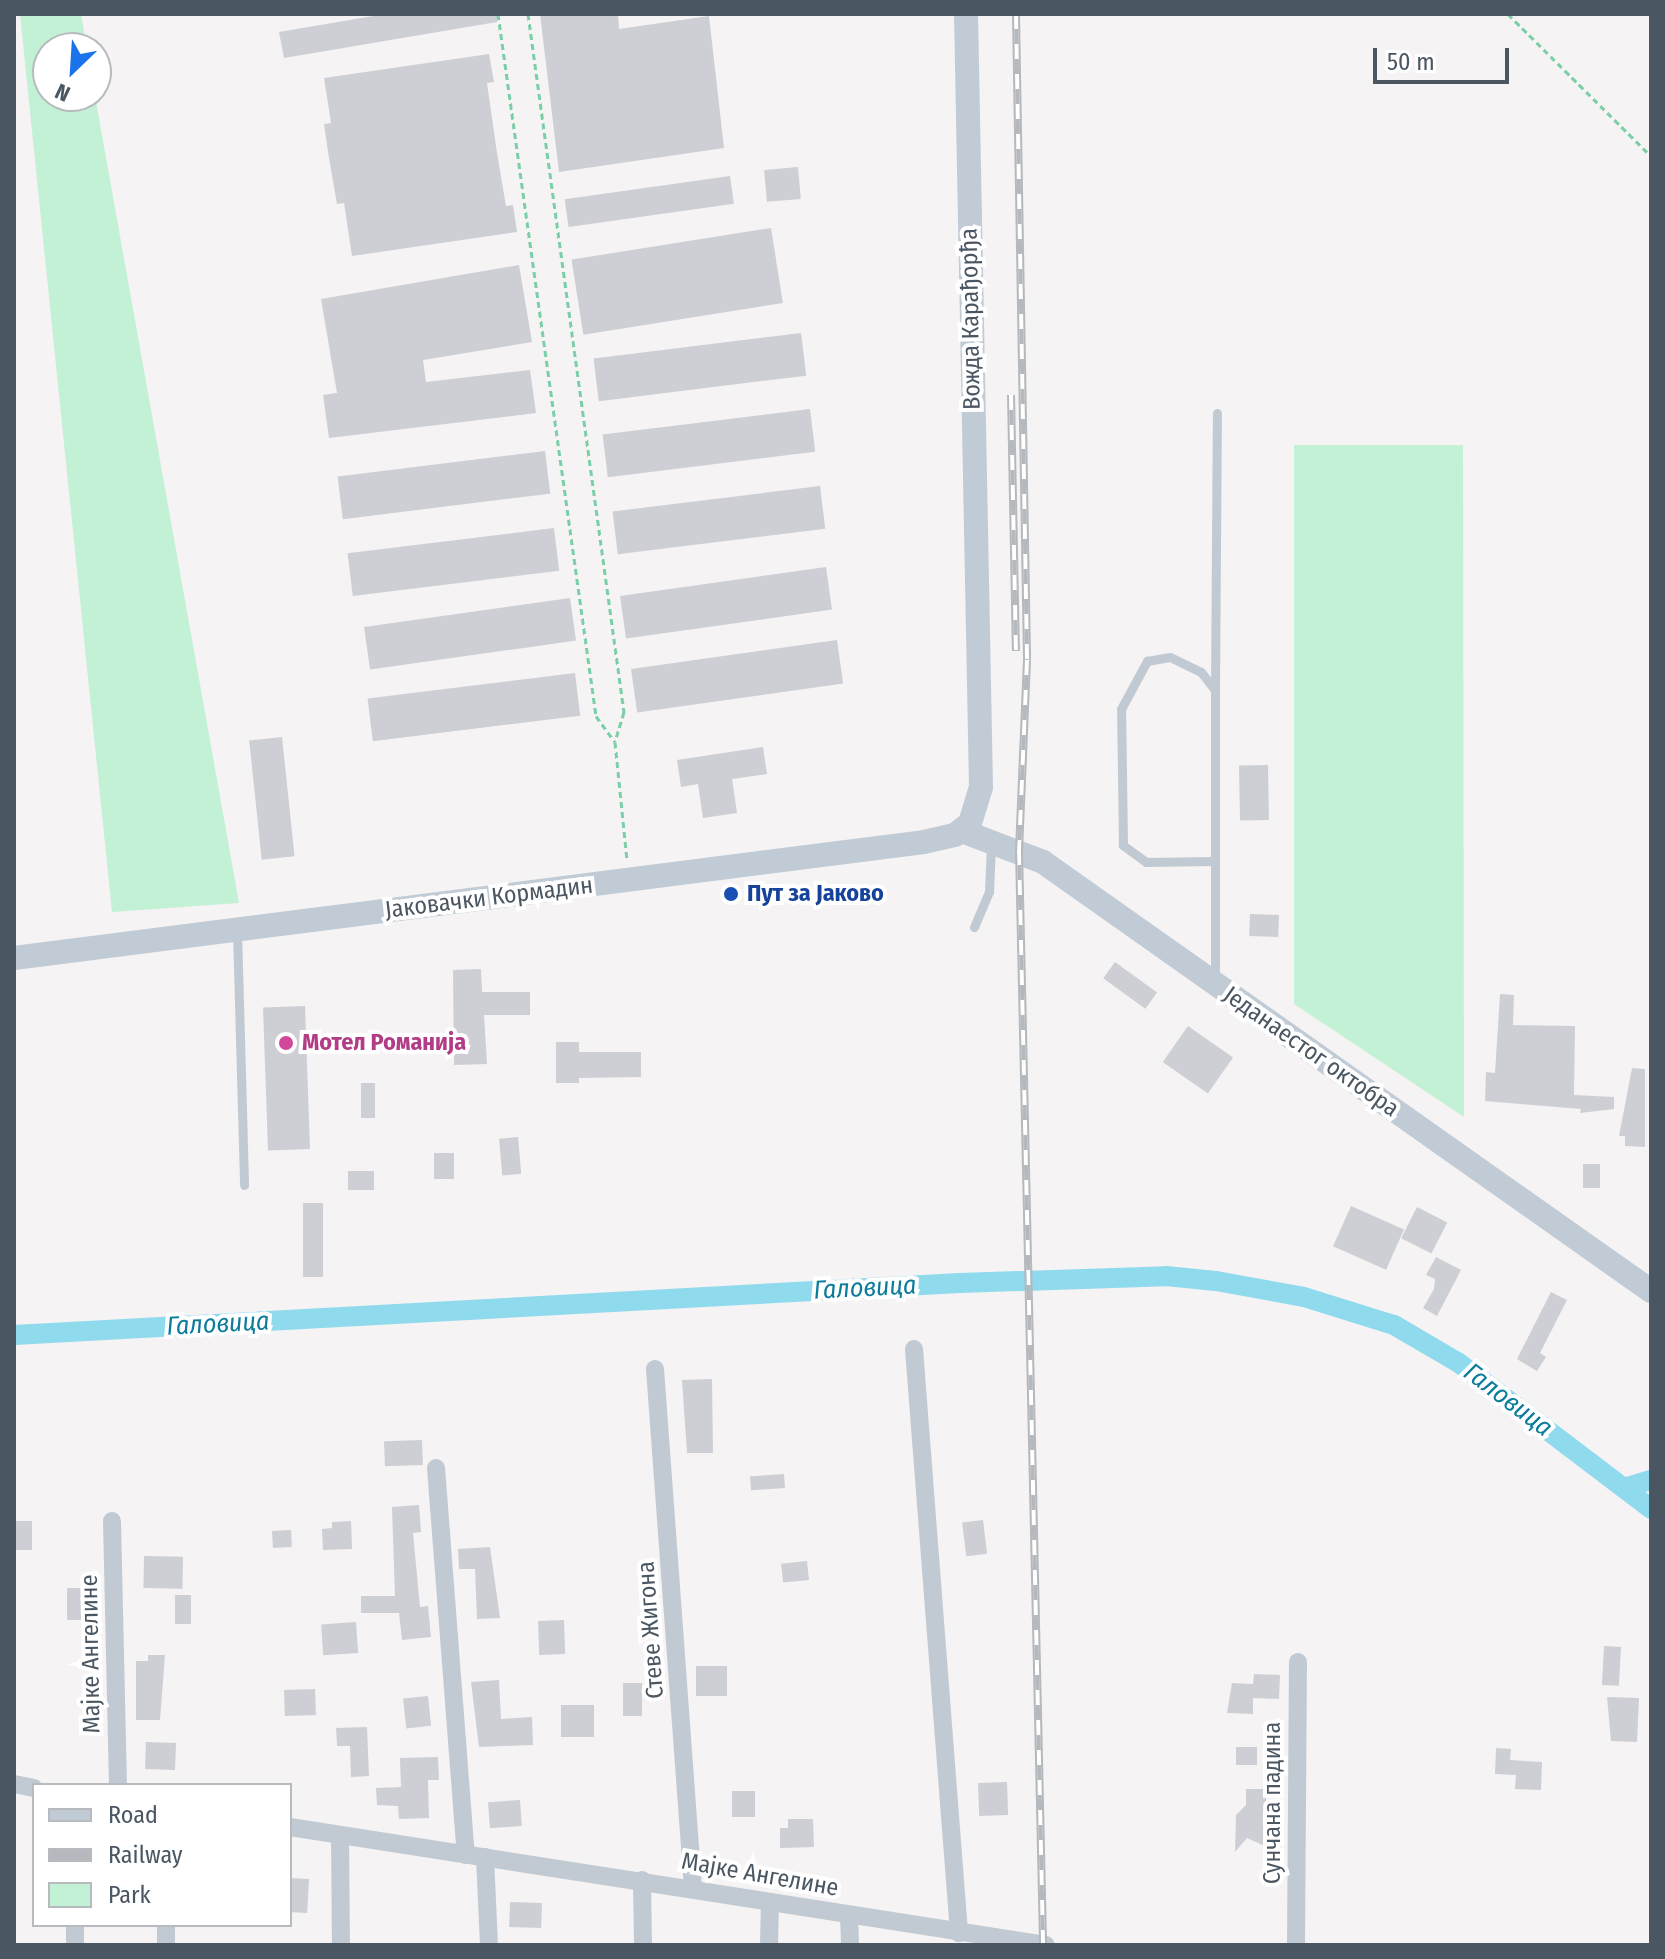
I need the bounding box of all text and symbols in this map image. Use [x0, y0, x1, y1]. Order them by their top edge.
north arrow [32, 32, 112, 112]
scale bar [1377, 32, 1513, 82]
text: 50 m [1387, 48, 1435, 76]
text: N [51, 77, 74, 107]
street label: Вожда Карађорђа [955, 228, 987, 410]
street label: Јаковачки Кормадин [383, 871, 595, 925]
place label: Пут за Јаково [747, 880, 884, 908]
marker: Пут за Јаково [722, 885, 740, 903]
street label: Једанаестог октобра [1218, 981, 1404, 1123]
place label: Мотел Романија [302, 1029, 466, 1057]
marker: Мотел Романија [277, 1034, 295, 1052]
water label: Галовица [813, 1270, 917, 1306]
water label: Галовица [166, 1306, 270, 1342]
water label: Галовица [1458, 1357, 1558, 1443]
street label: Стеве Жигона [632, 1560, 670, 1700]
street label: Мајке Ангелине [75, 1574, 107, 1734]
street label: Сунчана падина [1259, 1722, 1287, 1884]
legend [32, 1783, 292, 1927]
text: Road [108, 1801, 158, 1829]
text: Railway [108, 1841, 183, 1869]
street label: Мајке Ангелине [679, 1847, 841, 1903]
text: Park [108, 1881, 151, 1909]

